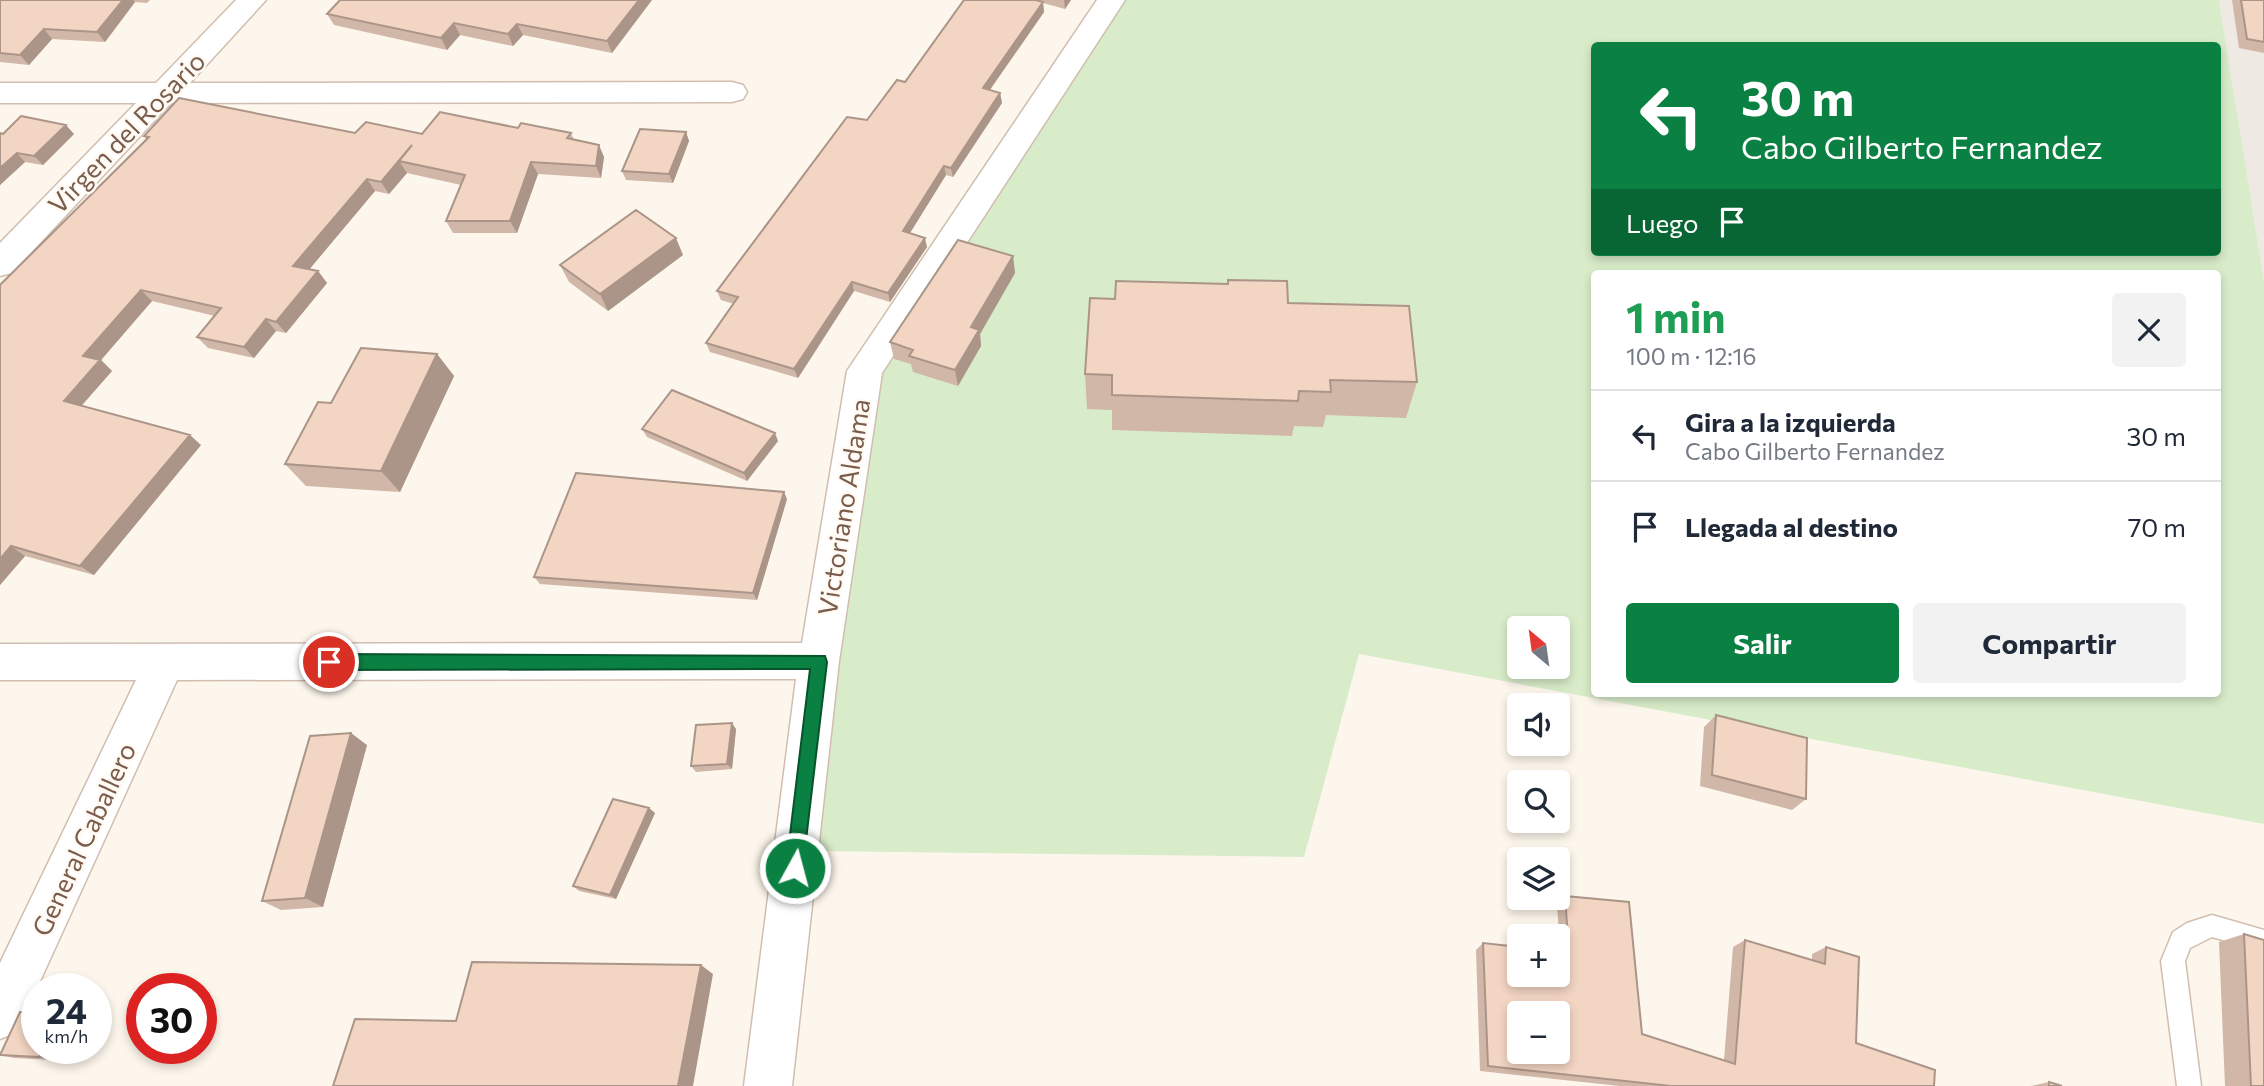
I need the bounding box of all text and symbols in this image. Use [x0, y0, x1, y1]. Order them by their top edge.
street label: Virgen del Rosario [41, 45, 211, 219]
text: 30 m [1741, 66, 1854, 126]
icon: left [1626, 70, 1717, 161]
text: Cabo Gilberto Fernandez [1741, 126, 2102, 166]
icon: arrive [1713, 203, 1751, 241]
text: Luego [1626, 207, 1699, 238]
text: 1 min [1626, 290, 1726, 342]
button: close [2112, 293, 2186, 367]
text: 100 m · 12:16 [1626, 342, 1756, 370]
street label: Victoriano Aldama [811, 396, 875, 618]
text: Gira a la izquierda [1685, 406, 1896, 437]
icon: left [1626, 417, 1664, 455]
text: 30 m [2127, 420, 2186, 451]
text: Cabo Gilberto Fernandez [1685, 437, 1945, 465]
icon: arrive [1626, 508, 1664, 546]
text: Llegada al destino [1685, 511, 1898, 542]
text: 70 m [2128, 511, 2186, 542]
button: Salir [1626, 603, 1899, 683]
button: Compartir [1913, 603, 2186, 683]
north arrow [1507, 616, 1570, 679]
map controls [1507, 616, 1570, 1064]
pin [299, 632, 359, 692]
icon: arrive [310, 643, 348, 681]
button: sound [1507, 693, 1570, 756]
street label: General Caballero [25, 738, 141, 940]
button: search [1507, 770, 1570, 833]
position arrow [758, 831, 832, 905]
button: layers [1507, 847, 1570, 910]
button: + [1507, 924, 1570, 987]
speed limit sign: 30 [126, 973, 217, 1064]
text: 24 [46, 988, 87, 1031]
button: − [1507, 1001, 1570, 1064]
text: km/h [45, 1025, 88, 1047]

